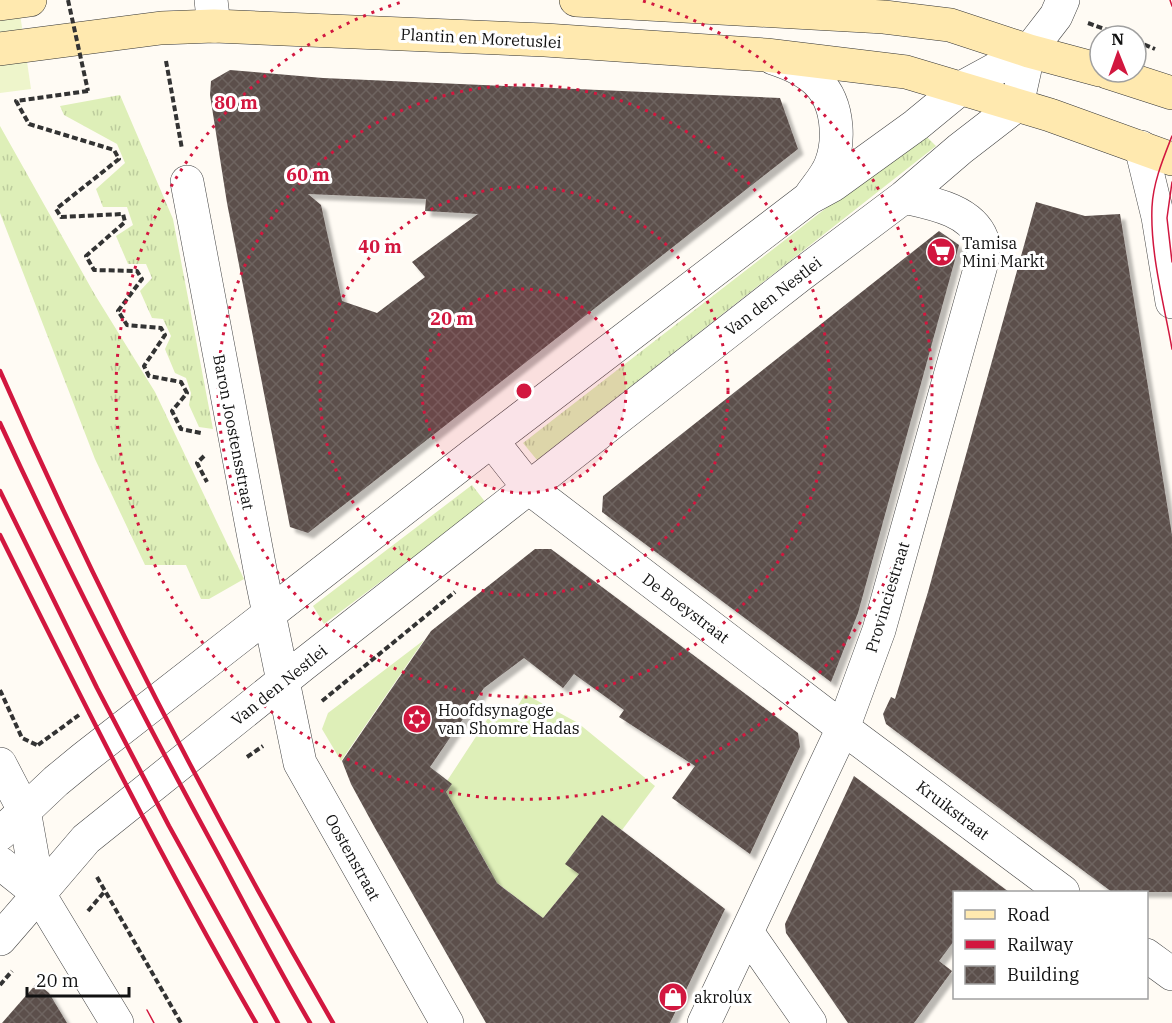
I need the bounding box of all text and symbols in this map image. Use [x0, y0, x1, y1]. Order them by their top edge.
street label: Plantin en Moretuslei [400, 24, 562, 52]
north arrow [1088, 24, 1148, 84]
text: N [1111, 29, 1124, 49]
text: 80 m [214, 91, 258, 114]
text: 60 m [286, 163, 330, 186]
place label: Tamisa Mini Markt [962, 233, 1045, 271]
text: 40 m [358, 235, 402, 258]
supermarket icon: Tamisa Mini Markt [925, 236, 957, 268]
street label: Van den Nestlei [721, 252, 825, 340]
text: 20 m [430, 307, 474, 330]
street label: Baron Joostensstraat [209, 352, 259, 512]
centre of rings [514, 381, 534, 401]
street label: Provinciestraat [861, 539, 913, 655]
street label: De Boeystraat [639, 569, 734, 647]
street label: Van den Nestlei [227, 640, 331, 730]
place label: Hoofdsynagoge van Shomre Hadas [438, 700, 580, 738]
synagogue icon: Hoofdsynagoge van Shomre Hadas [401, 703, 433, 735]
street label: Kruikstraat [913, 776, 994, 844]
street label: Oostenstraat [321, 810, 385, 904]
legend [953, 891, 1148, 999]
text: Road [1007, 903, 1050, 926]
text: Railway [1007, 933, 1073, 956]
scale bar [27, 960, 129, 998]
text: Building [1007, 963, 1079, 986]
text: 20 m [36, 969, 79, 992]
shop icon: akrolux [657, 981, 689, 1013]
place label: akrolux [694, 987, 752, 1007]

